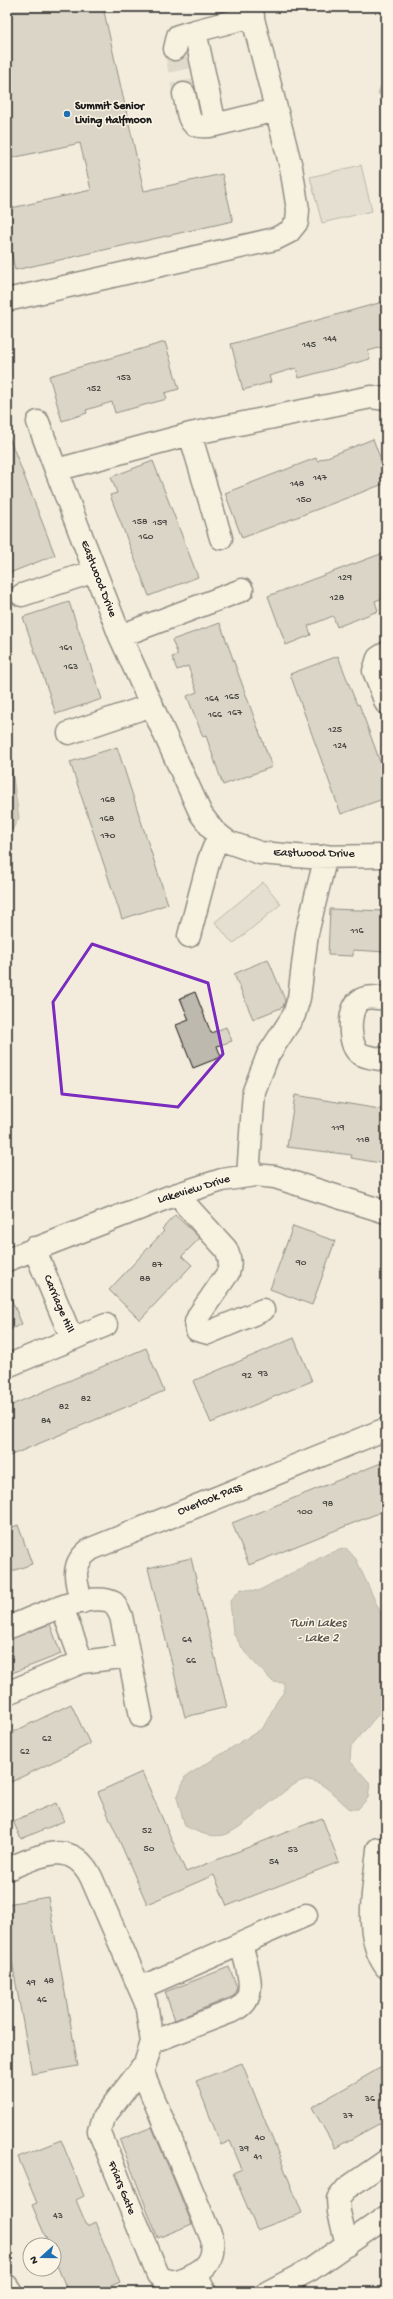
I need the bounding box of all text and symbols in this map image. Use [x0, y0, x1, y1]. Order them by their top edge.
place label: Summit Senior Living Halfmoon [75, 100, 152, 128]
marker: Summit Senior Living Halfmoon [62, 109, 72, 119]
house number: 144 [322, 333, 337, 345]
house number: 145 [301, 339, 316, 351]
house number: 153 [116, 372, 131, 384]
house number: 152 [86, 383, 101, 395]
house number: 147 [312, 472, 328, 484]
house number: 148 [289, 478, 305, 490]
house number: 150 [296, 494, 312, 506]
house number: 158 [132, 516, 148, 528]
house number: 159 [152, 517, 167, 529]
house number: 160 [138, 531, 154, 543]
street label: Eastwood Drive [77, 539, 119, 620]
house number: 129 [337, 572, 352, 584]
house number: 128 [329, 592, 345, 604]
house number: 161 [58, 642, 73, 654]
house number: 163 [63, 661, 78, 673]
house number: 165 [224, 691, 239, 703]
house number: 164 [204, 693, 219, 705]
house number: 167 [227, 707, 243, 719]
house number: 166 [207, 709, 223, 721]
house number: 125 [327, 724, 342, 736]
house number: 124 [332, 740, 347, 752]
house number: 168 [100, 794, 116, 806]
house number: 168 [99, 813, 115, 825]
house number: 170 [100, 830, 116, 842]
street label: Eastwood Drive [273, 846, 356, 862]
house number: 116 [349, 925, 364, 937]
house number: 119 [330, 1122, 345, 1134]
house number: 118 [355, 1134, 370, 1146]
street label: Lakeview Drive [156, 1172, 233, 1208]
house number: 90 [295, 1257, 307, 1269]
house number: 87 [152, 1259, 163, 1271]
street label: Carriage Hill [40, 1273, 77, 1335]
house number: 88 [140, 1273, 151, 1285]
house number: 93 [257, 1368, 268, 1380]
house number: 92 [241, 1370, 252, 1382]
house number: 82 [81, 1393, 91, 1405]
house number: 82 [59, 1401, 69, 1413]
house number: 84 [41, 1415, 51, 1427]
street label: Overlook Pass [176, 1480, 245, 1519]
house number: 98 [322, 1498, 334, 1510]
house number: 100 [296, 1506, 313, 1518]
water label: Twin Lakes - Lake 2 [290, 1616, 347, 1646]
house number: 64 [182, 1634, 192, 1646]
house number: 66 [186, 1655, 197, 1667]
house number: 62 [42, 1733, 52, 1745]
house number: 62 [20, 1746, 30, 1758]
house number: 52 [142, 1825, 152, 1837]
house number: 50 [144, 1843, 155, 1855]
house number: 53 [288, 1844, 298, 1856]
house number: 54 [269, 1856, 279, 1868]
house number: 48 [44, 1975, 55, 1987]
house number: 49 [26, 1977, 36, 1989]
house number: 46 [37, 1994, 48, 2006]
house number: 36 [364, 2093, 376, 2105]
house number: 37 [342, 2110, 354, 2122]
house number: 40 [255, 2132, 266, 2144]
house number: 39 [238, 2143, 249, 2155]
house number: 41 [254, 2151, 262, 2163]
street label: Friars Gate [104, 2158, 138, 2218]
house number: 43 [53, 2210, 63, 2222]
north arrow [22, 2237, 62, 2277]
text: N [28, 2254, 41, 2265]

